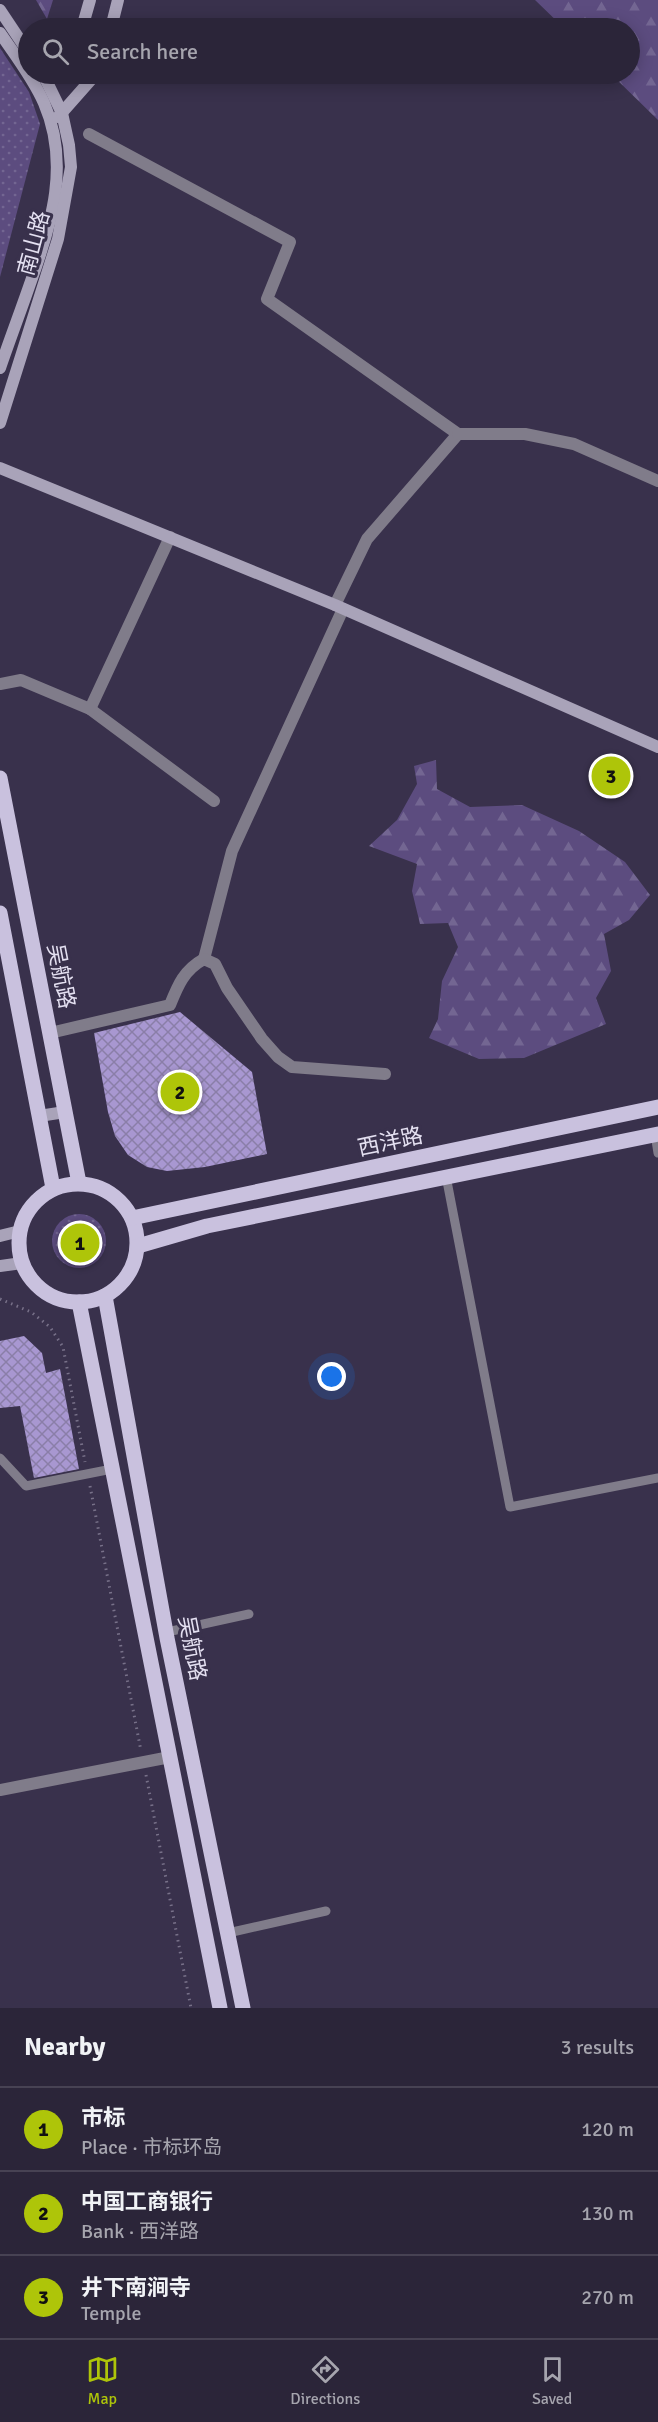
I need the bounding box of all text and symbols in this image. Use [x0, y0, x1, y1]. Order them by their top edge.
search box [18, 18, 640, 84]
icon: search [39, 35, 72, 68]
text: Search here [87, 38, 198, 65]
street label: 南山路 [12, 208, 55, 279]
pin: 3 [592, 754, 630, 798]
street label: 吴航路 [42, 941, 81, 1011]
pin: 2 [160, 1070, 200, 1114]
street label: 西洋路 [355, 1121, 425, 1162]
pin: 1 [60, 1220, 100, 1266]
your location [317, 1362, 346, 1391]
street label: 吴航路 [173, 1613, 212, 1683]
text: Nearby [24, 2031, 105, 2063]
text: 3 results [561, 2035, 634, 2060]
text: 市标 [81, 2104, 125, 2131]
text: 1 [38, 2117, 49, 2142]
text: 120 m [581, 2117, 634, 2142]
text: Place · 市标环岛 [81, 2135, 223, 2160]
text: 中国工商银行 [81, 2188, 213, 2215]
text: 2 [38, 2201, 49, 2226]
text: 130 m [581, 2201, 634, 2226]
text: Bank · 西洋路 [81, 2219, 199, 2244]
text: 井下南涧寺 [81, 2274, 191, 2301]
text: 3 [38, 2285, 49, 2310]
text: 270 m [581, 2285, 634, 2310]
text: Temple [81, 2301, 141, 2326]
tab: Map [86, 2353, 119, 2409]
tab: Directions [290, 2353, 360, 2409]
tab: Saved [532, 2353, 572, 2409]

